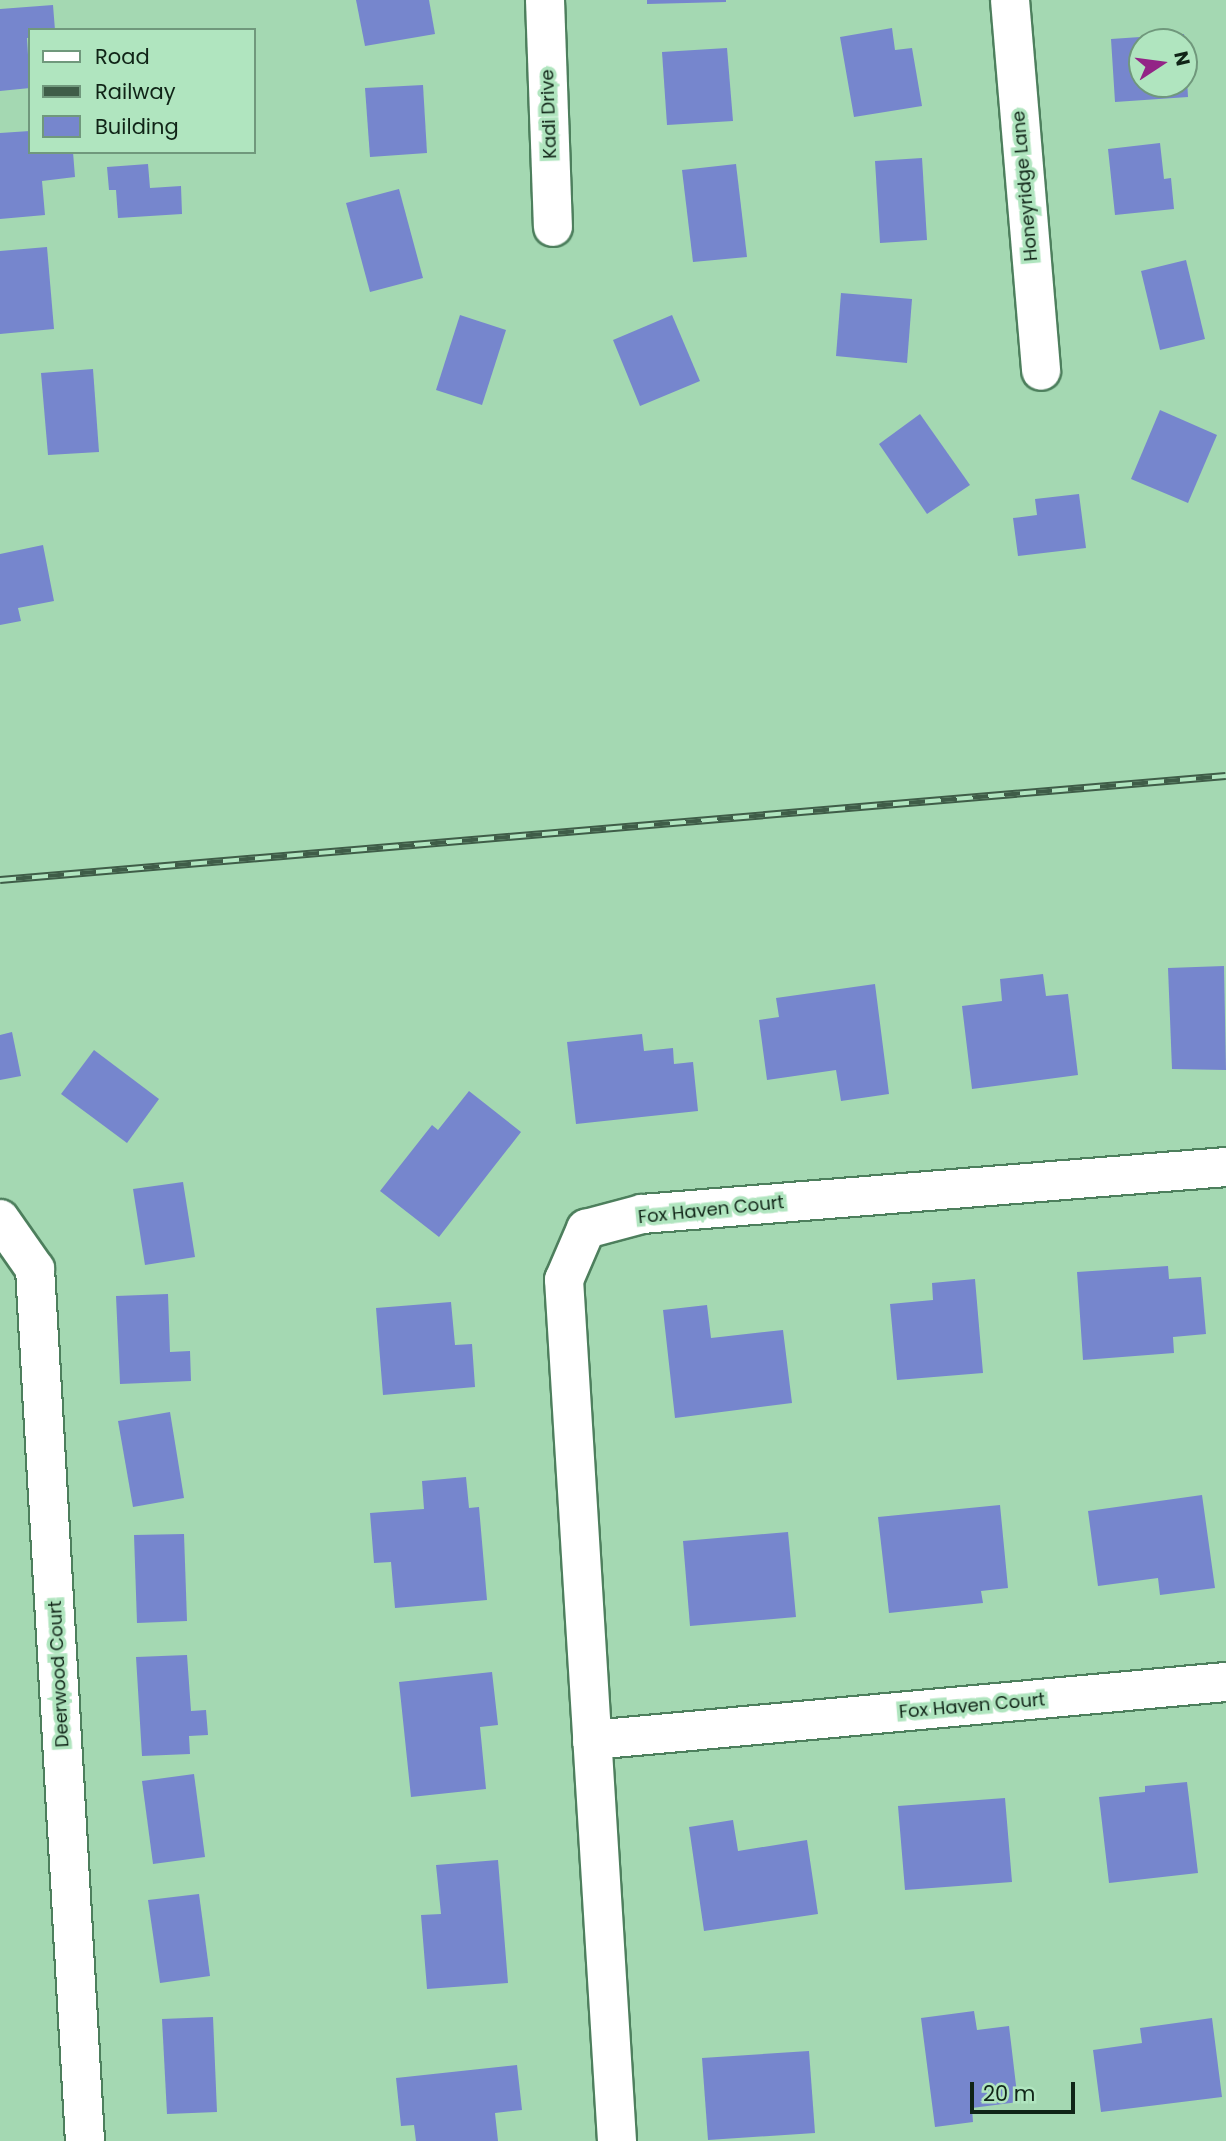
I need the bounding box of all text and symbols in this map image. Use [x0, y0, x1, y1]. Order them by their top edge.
legend [28, 28, 256, 154]
north arrow [1128, 28, 1198, 98]
text: Road [95, 42, 150, 71]
text: N [1167, 49, 1197, 69]
street label: Kadi Drive [537, 69, 561, 159]
text: Railway [95, 77, 176, 106]
street label: Honeyridge Lane [1008, 110, 1042, 262]
text: Building [95, 112, 179, 141]
street label: Fox Haven Court [637, 1192, 785, 1228]
street label: Deerwood Court [44, 1600, 74, 1748]
street label: Fox Haven Court [898, 1689, 1046, 1723]
scale bar [974, 2068, 1079, 2112]
text: 20 m [983, 2079, 1036, 2108]

